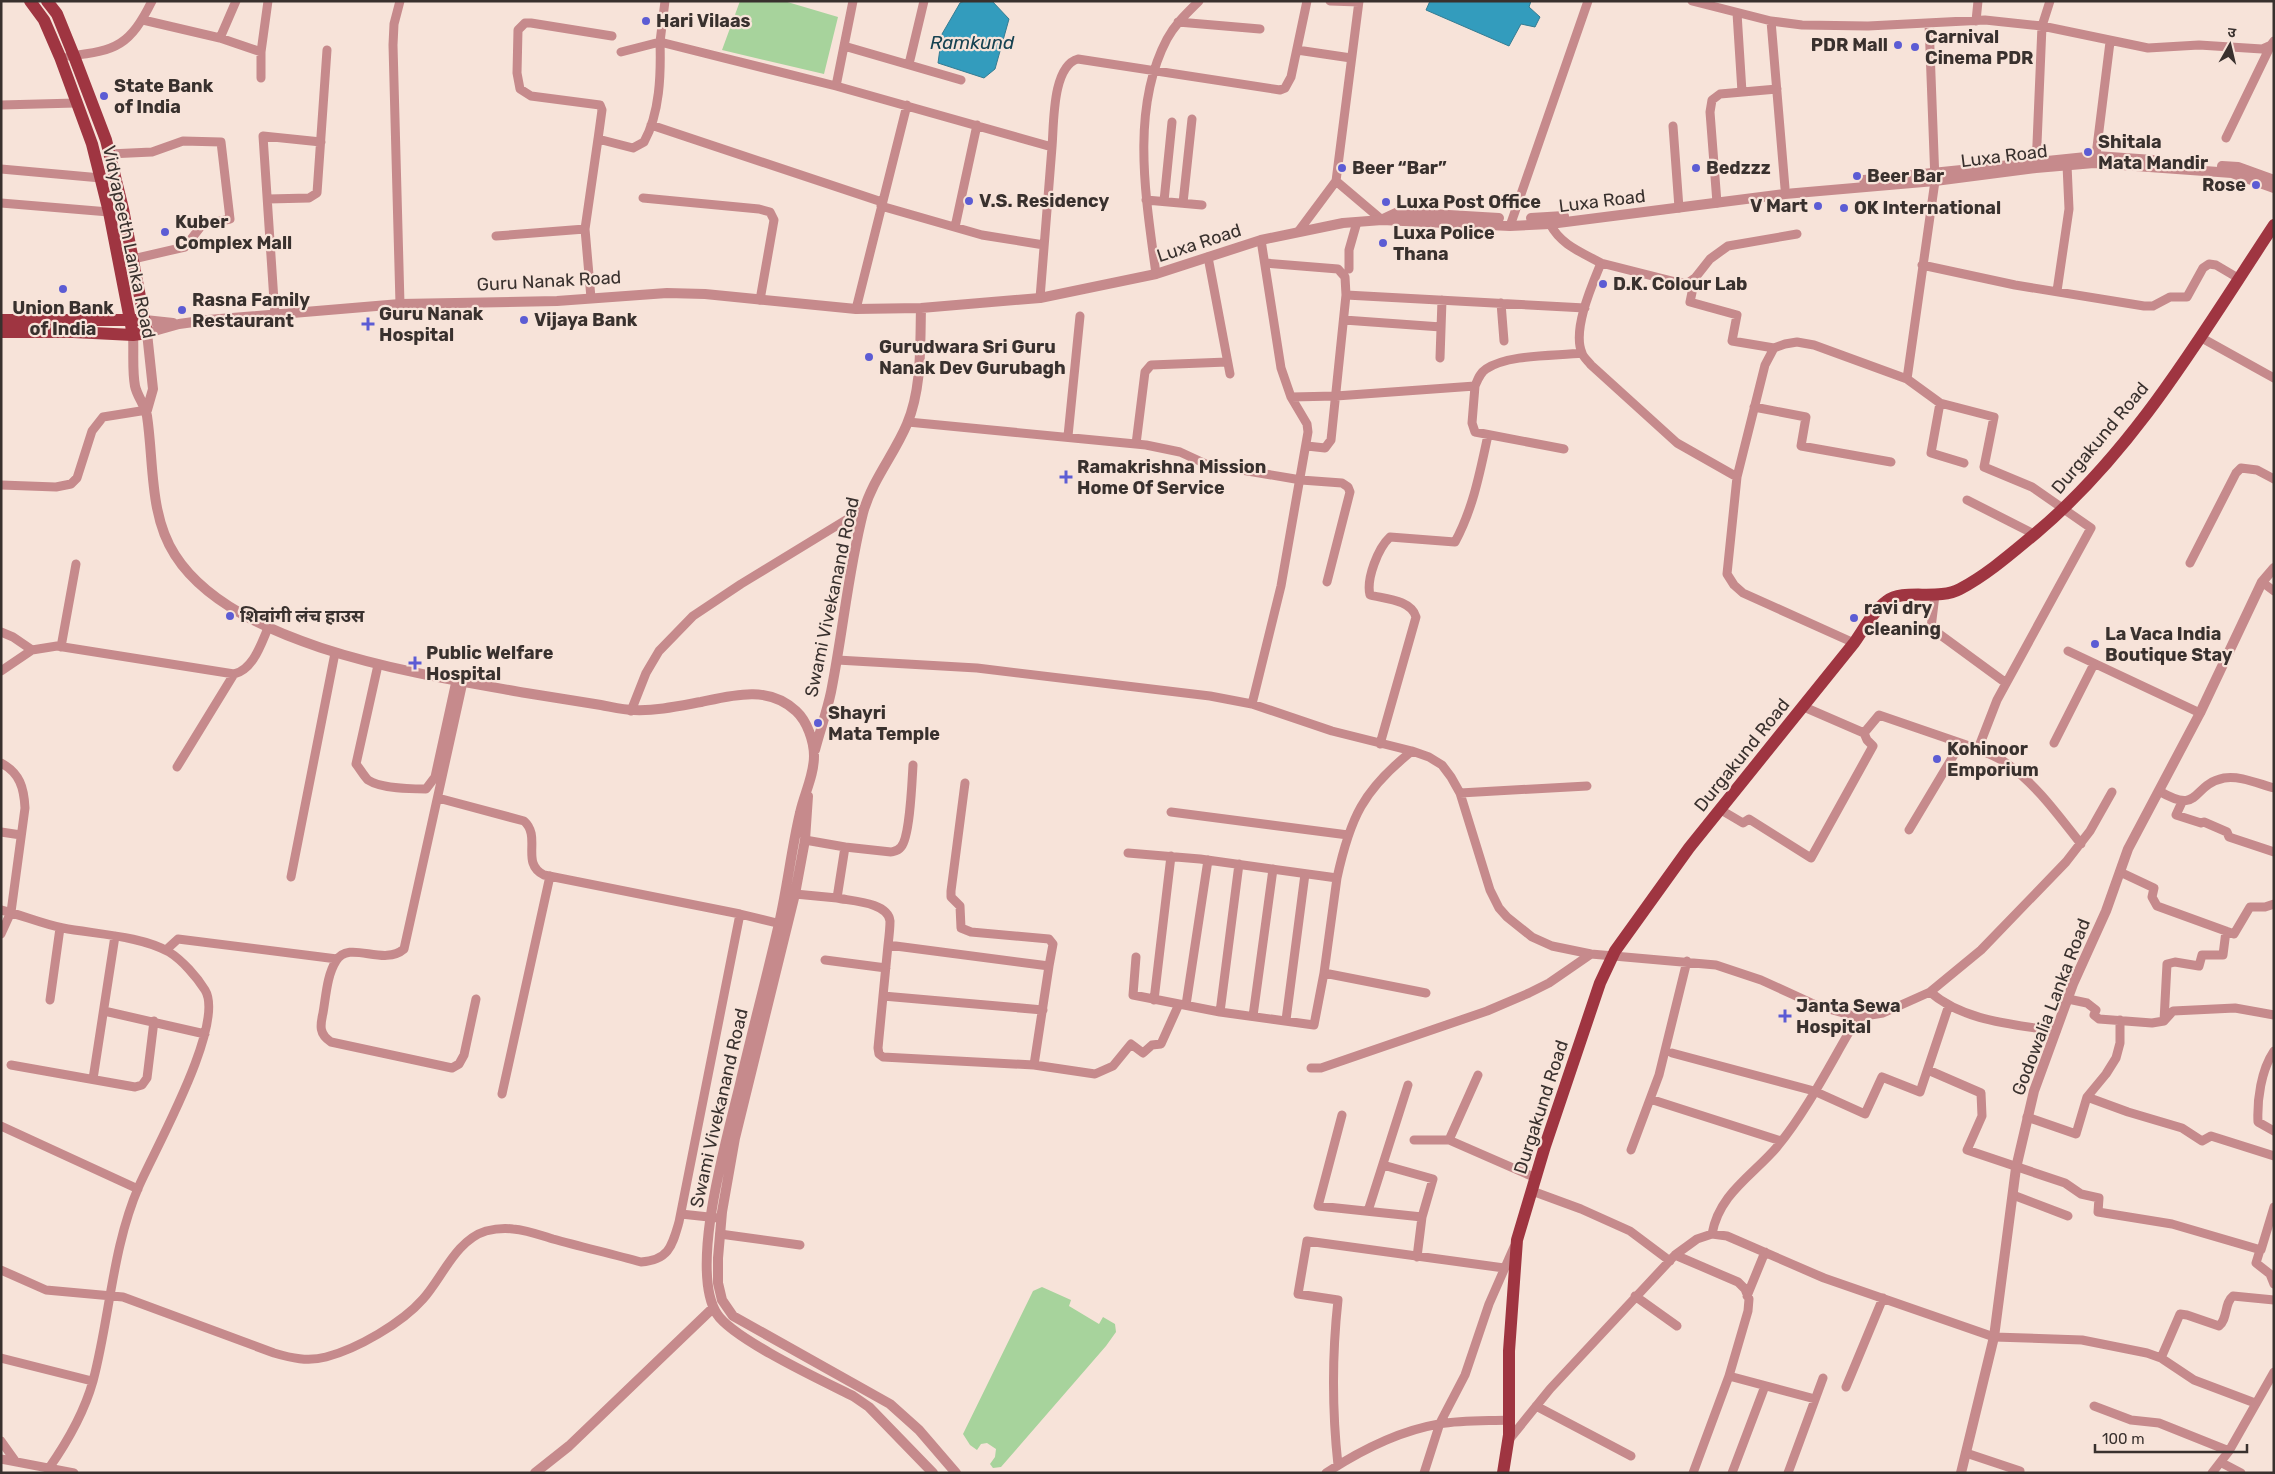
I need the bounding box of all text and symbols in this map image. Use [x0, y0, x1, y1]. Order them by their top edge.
place label: Hari Vilaas [656, 10, 751, 32]
marker: Hari Vilaas [640, 15, 652, 27]
north arrow [2205, 20, 2255, 70]
text: उ [2226, 24, 2238, 42]
place label: Carnival Cinema PDR [1925, 26, 2034, 69]
water label: Ramkund [930, 31, 1015, 54]
place label: PDR Mall [1811, 34, 1888, 56]
marker: PDR Mall [1892, 39, 1904, 51]
marker: Carnival Cinema PDR [1909, 41, 1921, 53]
place label: State Bank of India [114, 75, 214, 118]
marker: State Bank of India [98, 90, 110, 102]
place label: Shitala Mata Mandir [2098, 131, 2208, 174]
street label: Luxa Road [1959, 140, 2049, 172]
street label: Vidyapeeth Lanka Road [98, 144, 160, 340]
marker: Shitala Mata Mandir [2082, 146, 2094, 158]
place label: Beer “Bar” [1352, 157, 1447, 179]
place label: Bedzzz [1706, 157, 1771, 179]
marker: Beer “Bar” [1336, 162, 1348, 174]
marker: Bedzzz [1690, 162, 1702, 174]
place label: Beer Bar [1867, 165, 1944, 187]
marker: Beer Bar [1851, 170, 1863, 182]
place label: Rose [2202, 174, 2246, 196]
marker: Rose [2250, 179, 2262, 191]
street label: Luxa Road [1557, 185, 1647, 217]
place label: V.S. Residency [979, 190, 1109, 212]
place label: Luxa Post Office [1396, 191, 1541, 213]
marker: V.S. Residency [963, 195, 975, 207]
place label: V Mart [1750, 195, 1808, 217]
marker: Luxa Post Office [1380, 196, 1392, 208]
place label: OK International [1854, 197, 2001, 219]
marker: V Mart [1812, 200, 1824, 212]
marker: OK International [1838, 202, 1850, 214]
place label: Kuber Complex Mall [175, 211, 292, 254]
street label: Luxa Road [1154, 219, 1244, 267]
place label: Luxa Police Thana [1393, 222, 1495, 265]
marker: Kuber Complex Mall [159, 226, 171, 238]
marker: Luxa Police Thana [1377, 237, 1389, 249]
street label: Guru Nanak Road [476, 266, 622, 296]
place label: D.K. Colour Lab [1613, 273, 1747, 295]
marker: D.K. Colour Lab [1597, 278, 1609, 290]
marker: Union Bank of India [57, 283, 69, 295]
place label: Rasna Family Restaurant [192, 289, 310, 332]
place label: Union Bank of India [12, 297, 114, 340]
place label: Guru Nanak Hospital [379, 303, 484, 346]
marker: Rasna Family Restaurant [176, 304, 188, 316]
place label: Vijaya Bank [534, 309, 638, 331]
marker: Vijaya Bank [518, 314, 530, 326]
marker: Guru Nanak Hospital [361, 317, 375, 331]
place label: Gurudwara Sri Guru Nanak Dev Gurubagh [879, 336, 1066, 379]
marker: Gurudwara Sri Guru Nanak Dev Gurubagh [863, 351, 875, 363]
street label: Durgakund Road [2047, 378, 2153, 498]
place label: Ramakrishna Mission Home Of Service [1077, 456, 1266, 499]
marker: Ramakrishna Mission Home Of Service [1059, 470, 1073, 484]
street label: Swami Vivekanand Road [800, 495, 864, 699]
place label: ravi dry cleaning [1864, 597, 1941, 640]
place label: शिवांगी लंच हाउस [240, 605, 365, 627]
marker: शिवांगी लंच हाउस [224, 610, 236, 622]
marker: ravi dry cleaning [1848, 612, 1860, 624]
place label: La Vaca India Boutique Stay [2105, 623, 2233, 666]
marker: La Vaca India Boutique Stay [2089, 638, 2101, 650]
place label: Public Welfare Hospital [426, 642, 554, 685]
marker: Public Welfare Hospital [408, 656, 422, 670]
street label: Durgakund Road [1690, 694, 1794, 816]
place label: Shayri Mata Temple [828, 702, 940, 745]
marker: Shayri Mata Temple [812, 717, 824, 729]
place label: Kohinoor Emporium [1947, 738, 2039, 781]
marker: Kohinoor Emporium [1931, 753, 1943, 765]
street label: Godowalia Lanka Road [2007, 915, 2095, 1099]
place label: Janta Sewa Hospital [1796, 995, 1901, 1038]
street label: Swami Vivekanand Road [685, 1006, 753, 1210]
marker: Janta Sewa Hospital [1778, 1009, 1792, 1023]
street label: Durgakund Road [1509, 1037, 1573, 1177]
scale bar [2095, 1422, 2248, 1454]
text: 100 m [2102, 1430, 2144, 1448]

